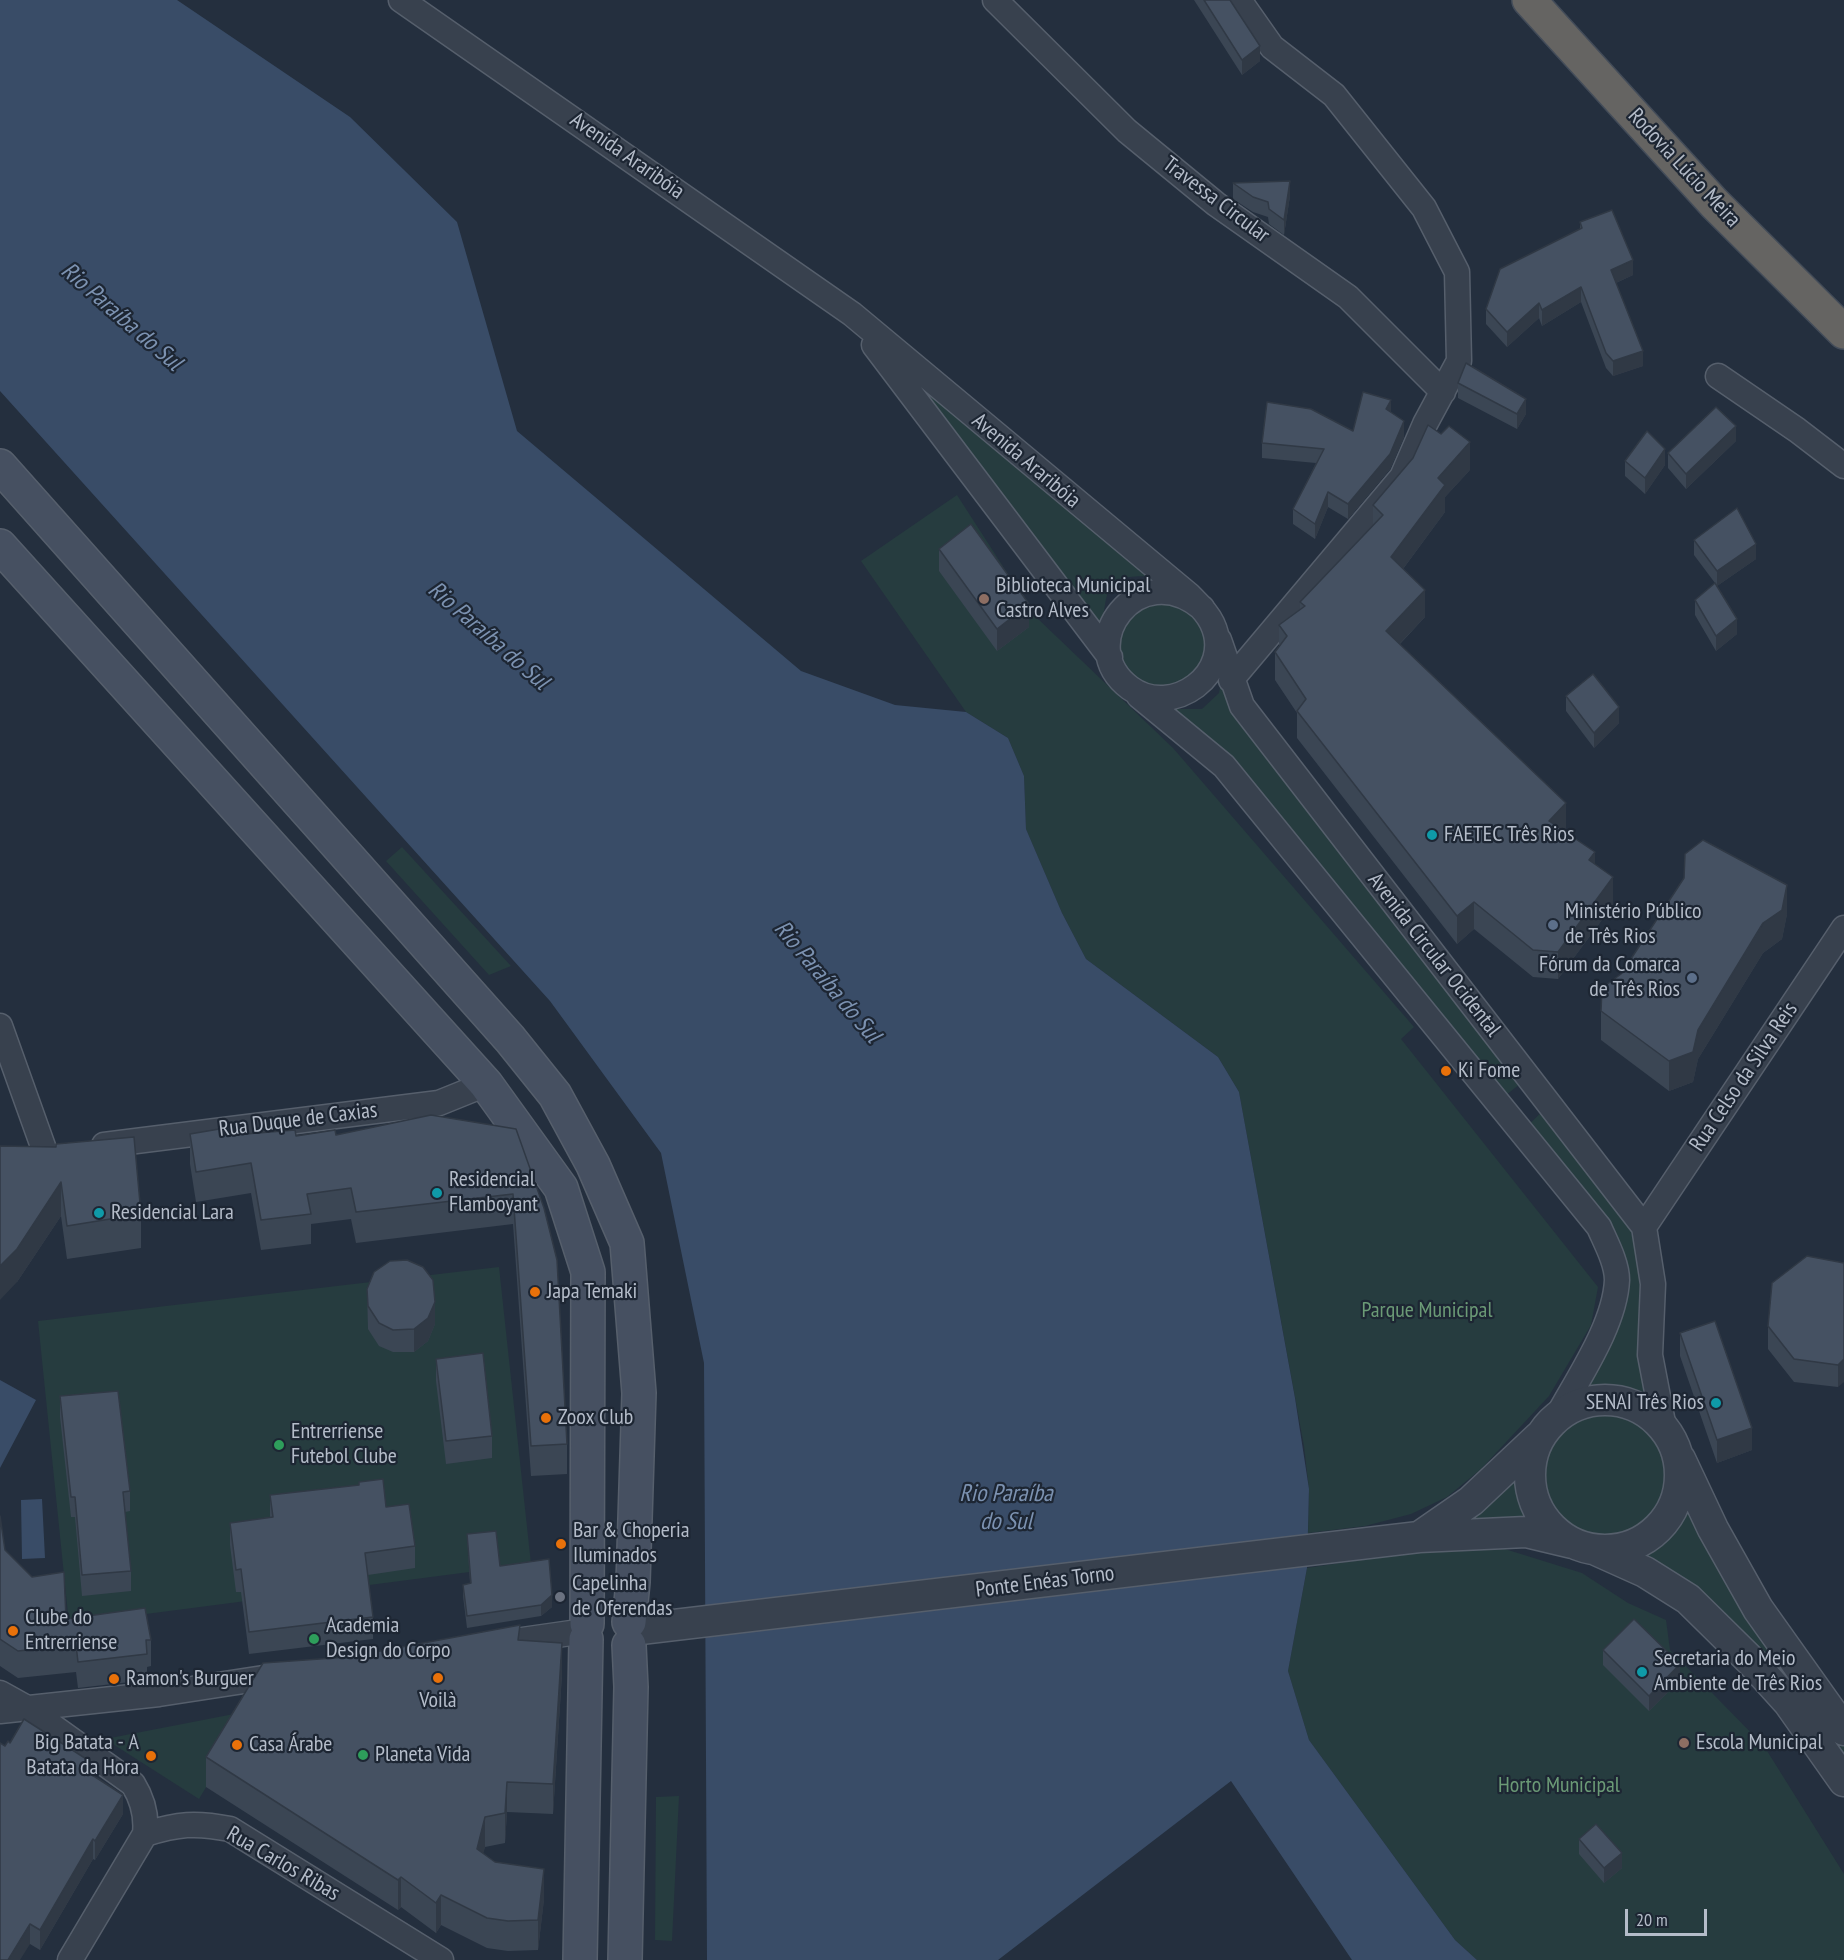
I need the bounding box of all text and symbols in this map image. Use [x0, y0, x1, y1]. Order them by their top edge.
street label: Rodovia Lúcio Meira [1622, 103, 1746, 233]
street label: Avenida Araribóia [565, 107, 689, 205]
street label: Travessa Circular [1157, 151, 1275, 249]
water label: Rio Paraíba do Sul [55, 257, 187, 377]
street label: Avenida Araribóia [966, 408, 1086, 514]
place label: Biblioteca Municipal Castro Alves [996, 573, 1150, 624]
water label: Rio Paraíba do Sul [422, 576, 554, 696]
marker: Biblioteca Municipal Castro Alves [977, 592, 991, 606]
place label: FAETEC Três Rios [1444, 822, 1574, 848]
marker: FAETEC Três Rios [1425, 828, 1439, 842]
street label: Avenida Circular Ocidental [1362, 868, 1506, 1042]
place label: Ministério Público de Três Rios [1565, 899, 1701, 950]
water label: Rio Paraíba do Sul [768, 915, 886, 1049]
marker: Ministério Público de Três Rios [1546, 918, 1560, 932]
place label: Fórum da Comarca de Três Rios [1539, 952, 1680, 1004]
marker: Fórum da Comarca de Três Rios [1685, 971, 1699, 985]
street label: Rua Celso da Silva Reis [1684, 997, 1804, 1157]
place label: Ki Fome [1458, 1058, 1520, 1084]
marker: Ki Fome [1439, 1064, 1453, 1078]
street label: Rua Duque de Caxias [217, 1097, 379, 1143]
place label: Residencial Flamboyant [449, 1167, 538, 1218]
marker: Residencial Flamboyant [430, 1186, 444, 1200]
place label: Residencial Lara [111, 1200, 234, 1226]
marker: Residencial Lara [92, 1206, 106, 1220]
place label: Japa Temaki [547, 1279, 637, 1305]
marker: Japa Temaki [528, 1285, 542, 1299]
park label: Parque Municipal [1361, 1298, 1493, 1324]
place label: SENAI Três Rios [1586, 1390, 1704, 1416]
marker: SENAI Três Rios [1709, 1396, 1723, 1410]
place label: Zoox Club [558, 1405, 633, 1431]
marker: Zoox Club [539, 1411, 553, 1425]
place label: Entrerriense Futebol Clube [291, 1419, 397, 1470]
marker: Entrerriense Futebol Clube [272, 1438, 286, 1452]
water label: Rio Paraíba do Sul [959, 1480, 1053, 1536]
place label: Bar & Choperia Iluminados [573, 1518, 689, 1570]
marker: Bar & Choperia Iluminados [554, 1537, 568, 1551]
street label: Ponte Enéas Torno [974, 1560, 1116, 1604]
place label: Capelinha de Oferendas [572, 1571, 672, 1622]
marker: Capelinha de Oferendas [553, 1590, 567, 1604]
place label: Clube do Entrerriense [25, 1605, 117, 1657]
place label: Academia Design do Corpo [326, 1613, 450, 1664]
marker: Clube do Entrerriense [6, 1624, 20, 1638]
marker: Academia Design do Corpo [307, 1632, 321, 1646]
place label: Secretaria do Meio Ambiente de Três Rios [1654, 1646, 1822, 1698]
marker: Secretaria do Meio Ambiente de Três Rios [1635, 1665, 1649, 1679]
place label: Ramon's Burguer [126, 1666, 254, 1692]
marker: Voilà [431, 1671, 445, 1685]
marker: Ramon's Burguer [107, 1672, 121, 1686]
place label: Voilà [419, 1688, 457, 1714]
place label: Big Batata - A Batata da Hora [26, 1730, 139, 1782]
place label: Escola Municipal [1696, 1730, 1823, 1756]
place label: Casa Árabe [249, 1732, 332, 1758]
marker: Escola Municipal [1677, 1736, 1691, 1750]
marker: Casa Árabe [230, 1738, 244, 1752]
place label: Planeta Vida [375, 1742, 470, 1768]
marker: Planeta Vida [356, 1748, 370, 1762]
marker: Big Batata - A Batata da Hora [144, 1749, 158, 1763]
park label: Horto Municipal [1498, 1773, 1620, 1799]
street label: Rua Carlos Ribas [222, 1821, 344, 1907]
scale bar [1628, 1897, 1710, 1935]
text: 20 m [1636, 1908, 1668, 1931]

